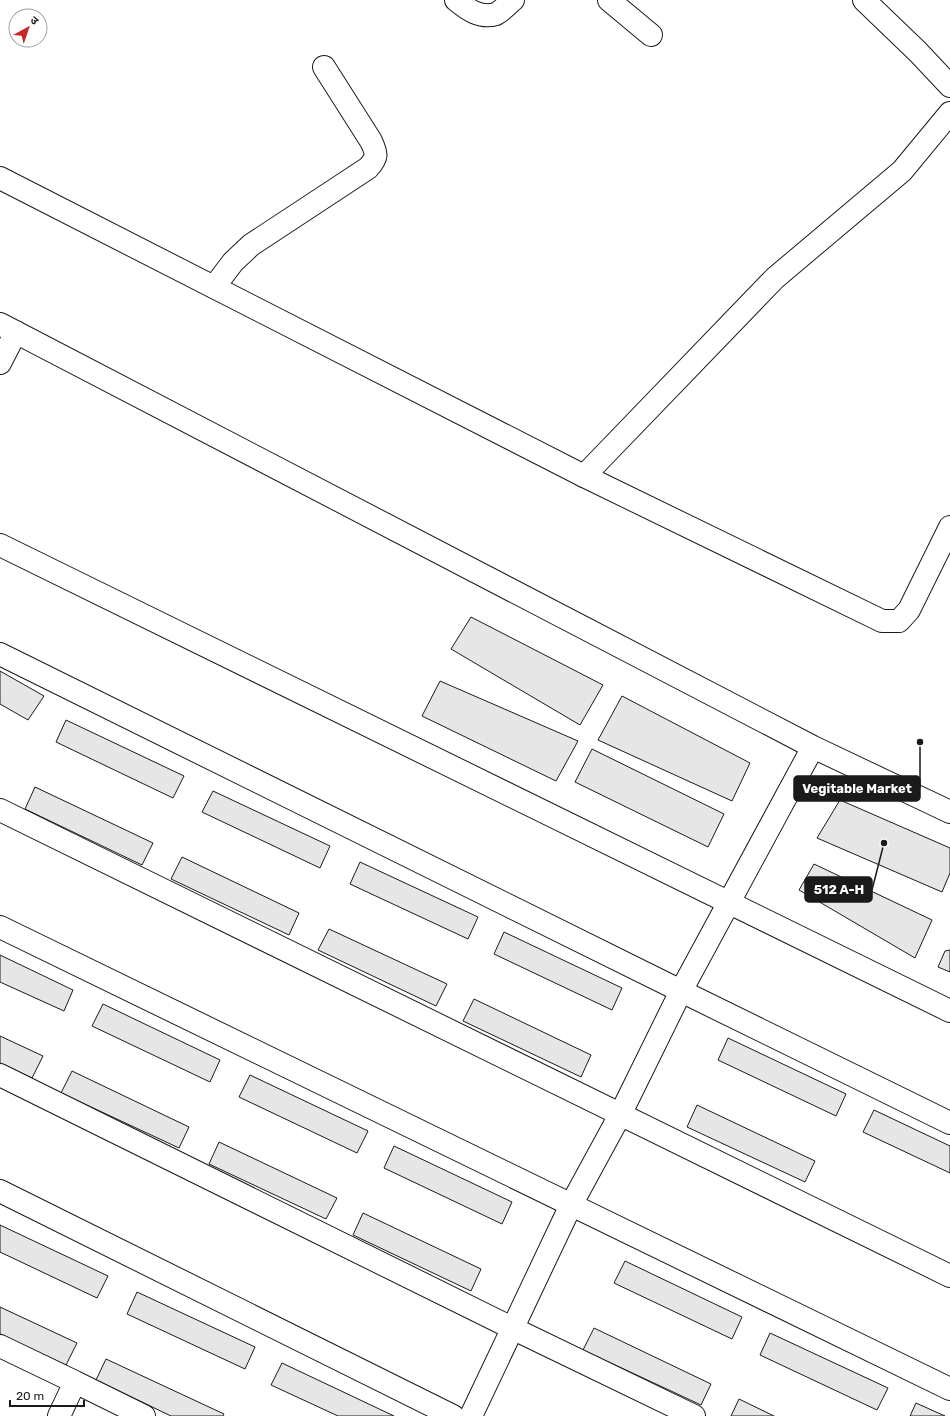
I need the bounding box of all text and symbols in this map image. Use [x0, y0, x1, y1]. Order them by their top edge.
north arrow [8, 8, 48, 48]
text: उ [27, 14, 41, 28]
callout: Vegitable Market [794, 776, 920, 801]
text: Vegitable Market [802, 781, 912, 796]
callout: 512 A-H [805, 877, 872, 902]
text: 512 A-H [814, 882, 864, 897]
scale bar [10, 1382, 84, 1408]
text: 20 m [16, 1389, 44, 1403]

